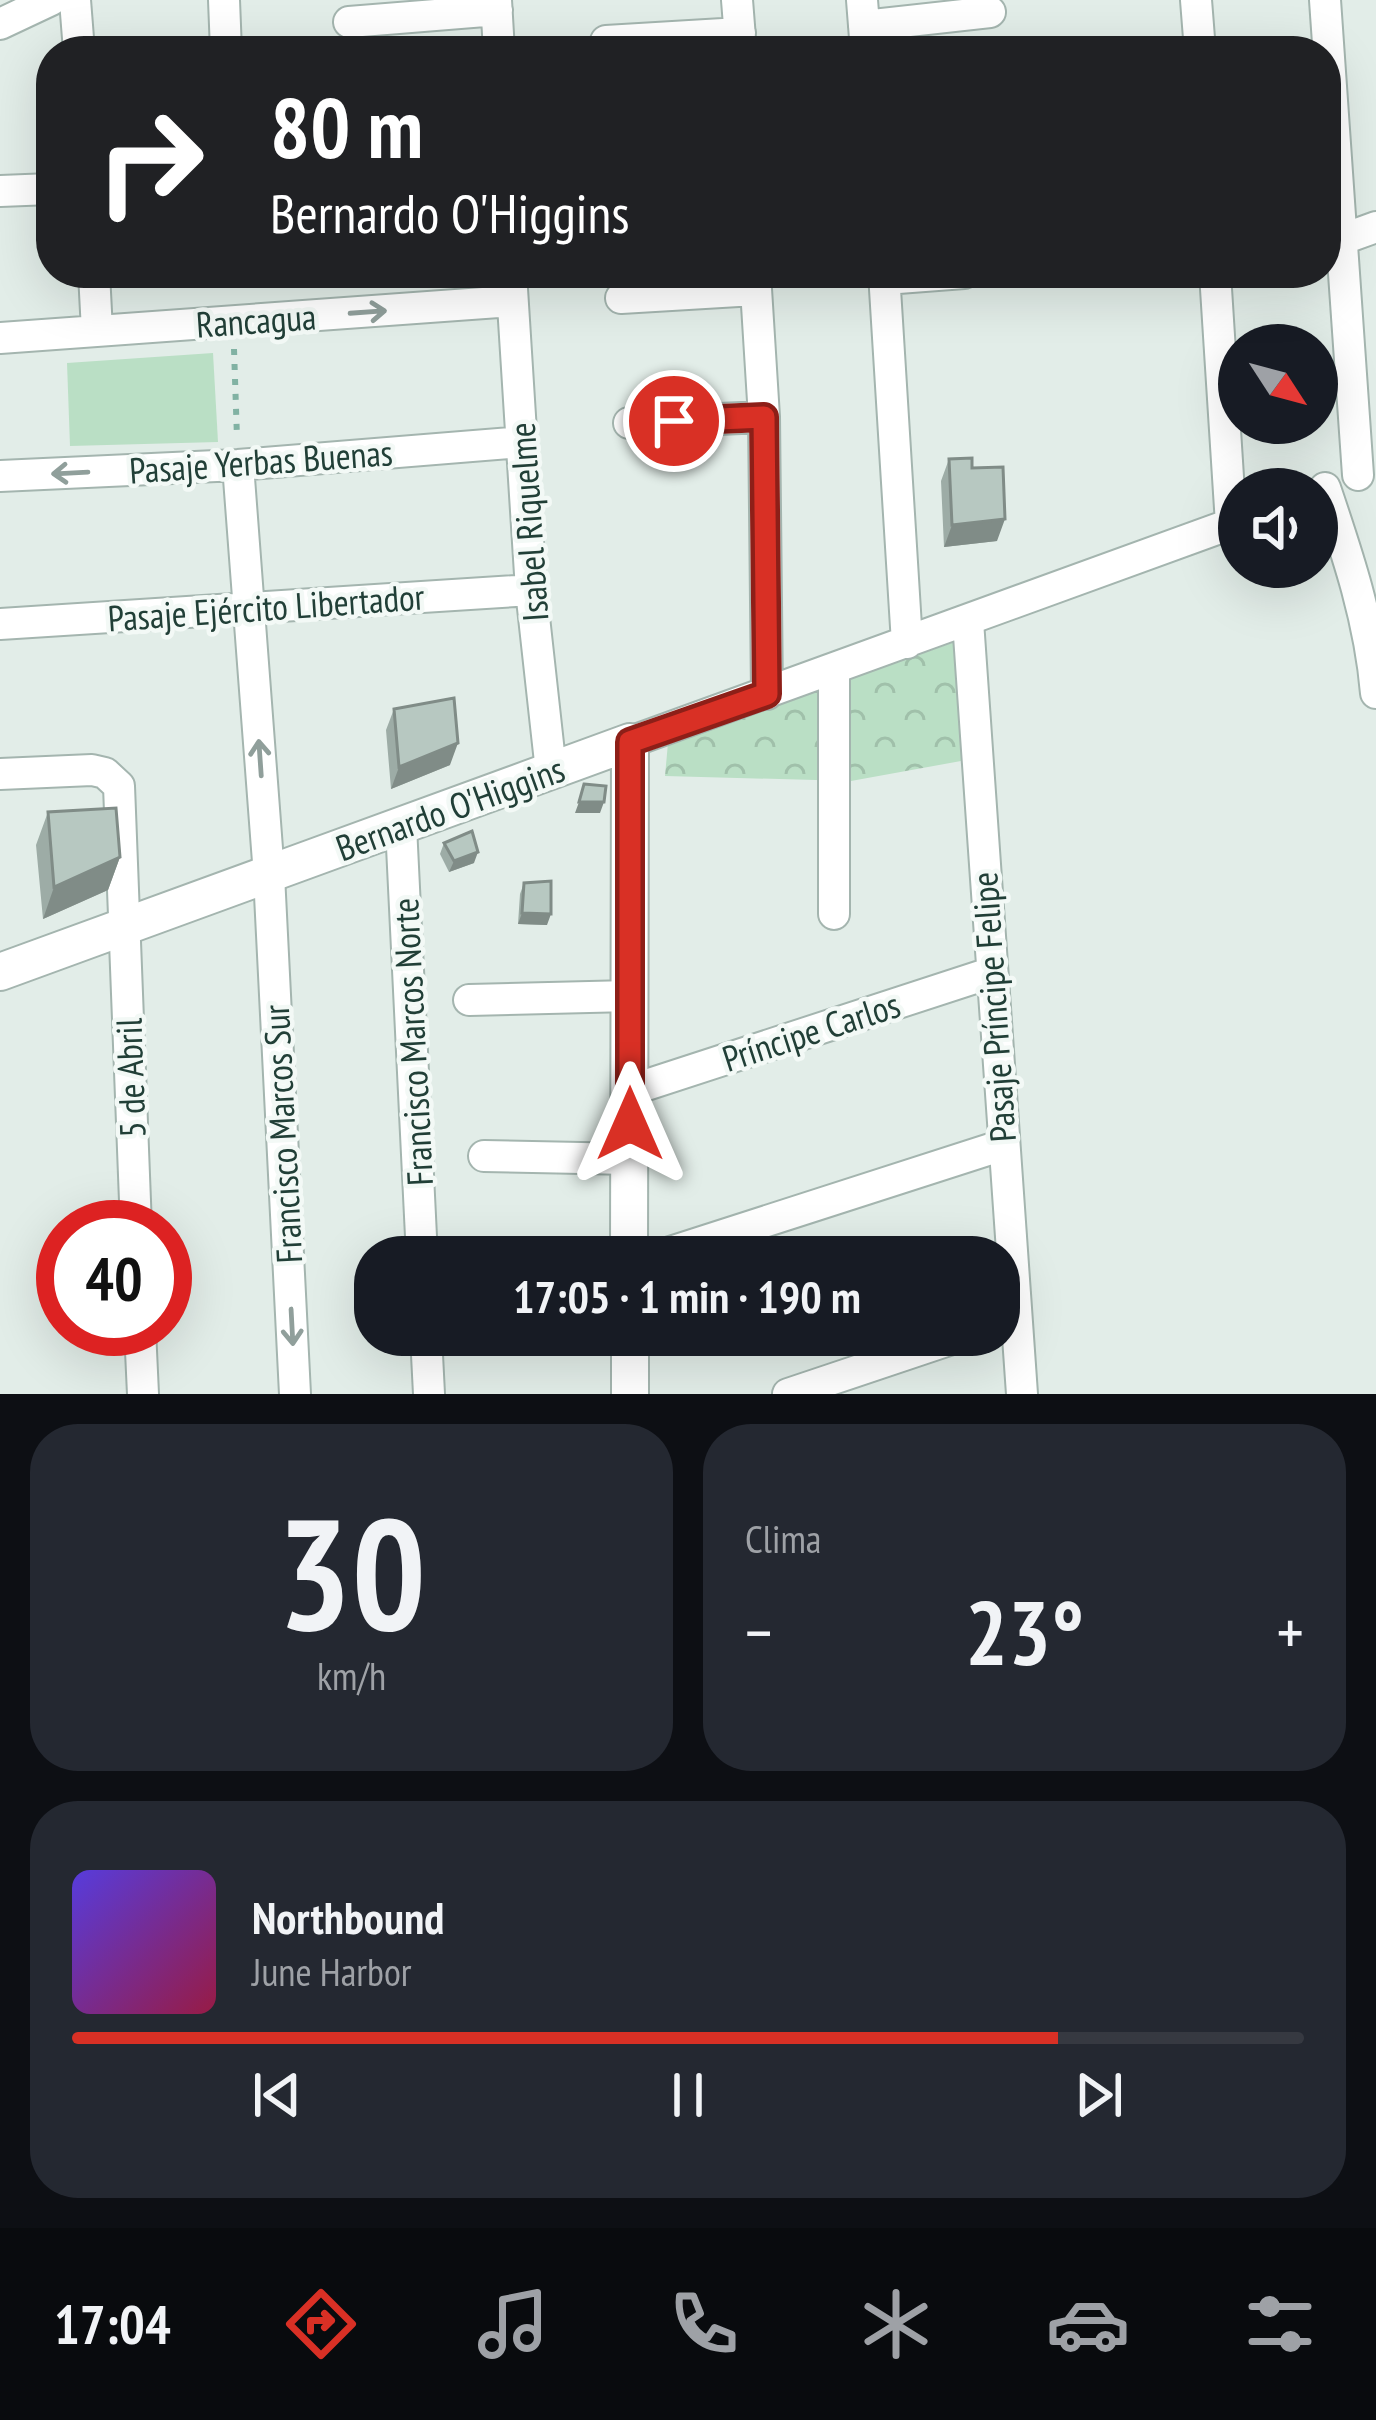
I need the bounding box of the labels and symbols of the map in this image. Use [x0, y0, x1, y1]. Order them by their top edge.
street label: Rancagua [194, 292, 318, 348]
one-way arrow [348, 300, 387, 323]
north arrow [1218, 324, 1338, 444]
pin [623, 370, 725, 472]
street label: Isabel Riquelme [498, 421, 558, 623]
street label: Pasaje Yerbas Buenas [128, 428, 394, 494]
one-way arrow [51, 462, 90, 485]
street label: Pasaje Ejército Libertador [106, 572, 426, 642]
one-way arrow [248, 739, 271, 778]
street label: Bernardo O'Higgins [329, 745, 571, 871]
street label: Pasaje Príncipe Felipe [960, 870, 1026, 1144]
street label: Francisco Marcos Norte [381, 897, 443, 1187]
street label: Príncipe Carlos [716, 980, 906, 1082]
street label: Francisco Marcos Sur [252, 1003, 312, 1264]
street label: 5 de Abril [104, 1017, 156, 1139]
position arrow [567, 1061, 693, 1187]
speed limit sign: 40 [36, 1200, 192, 1356]
one-way arrow [280, 1307, 303, 1346]

